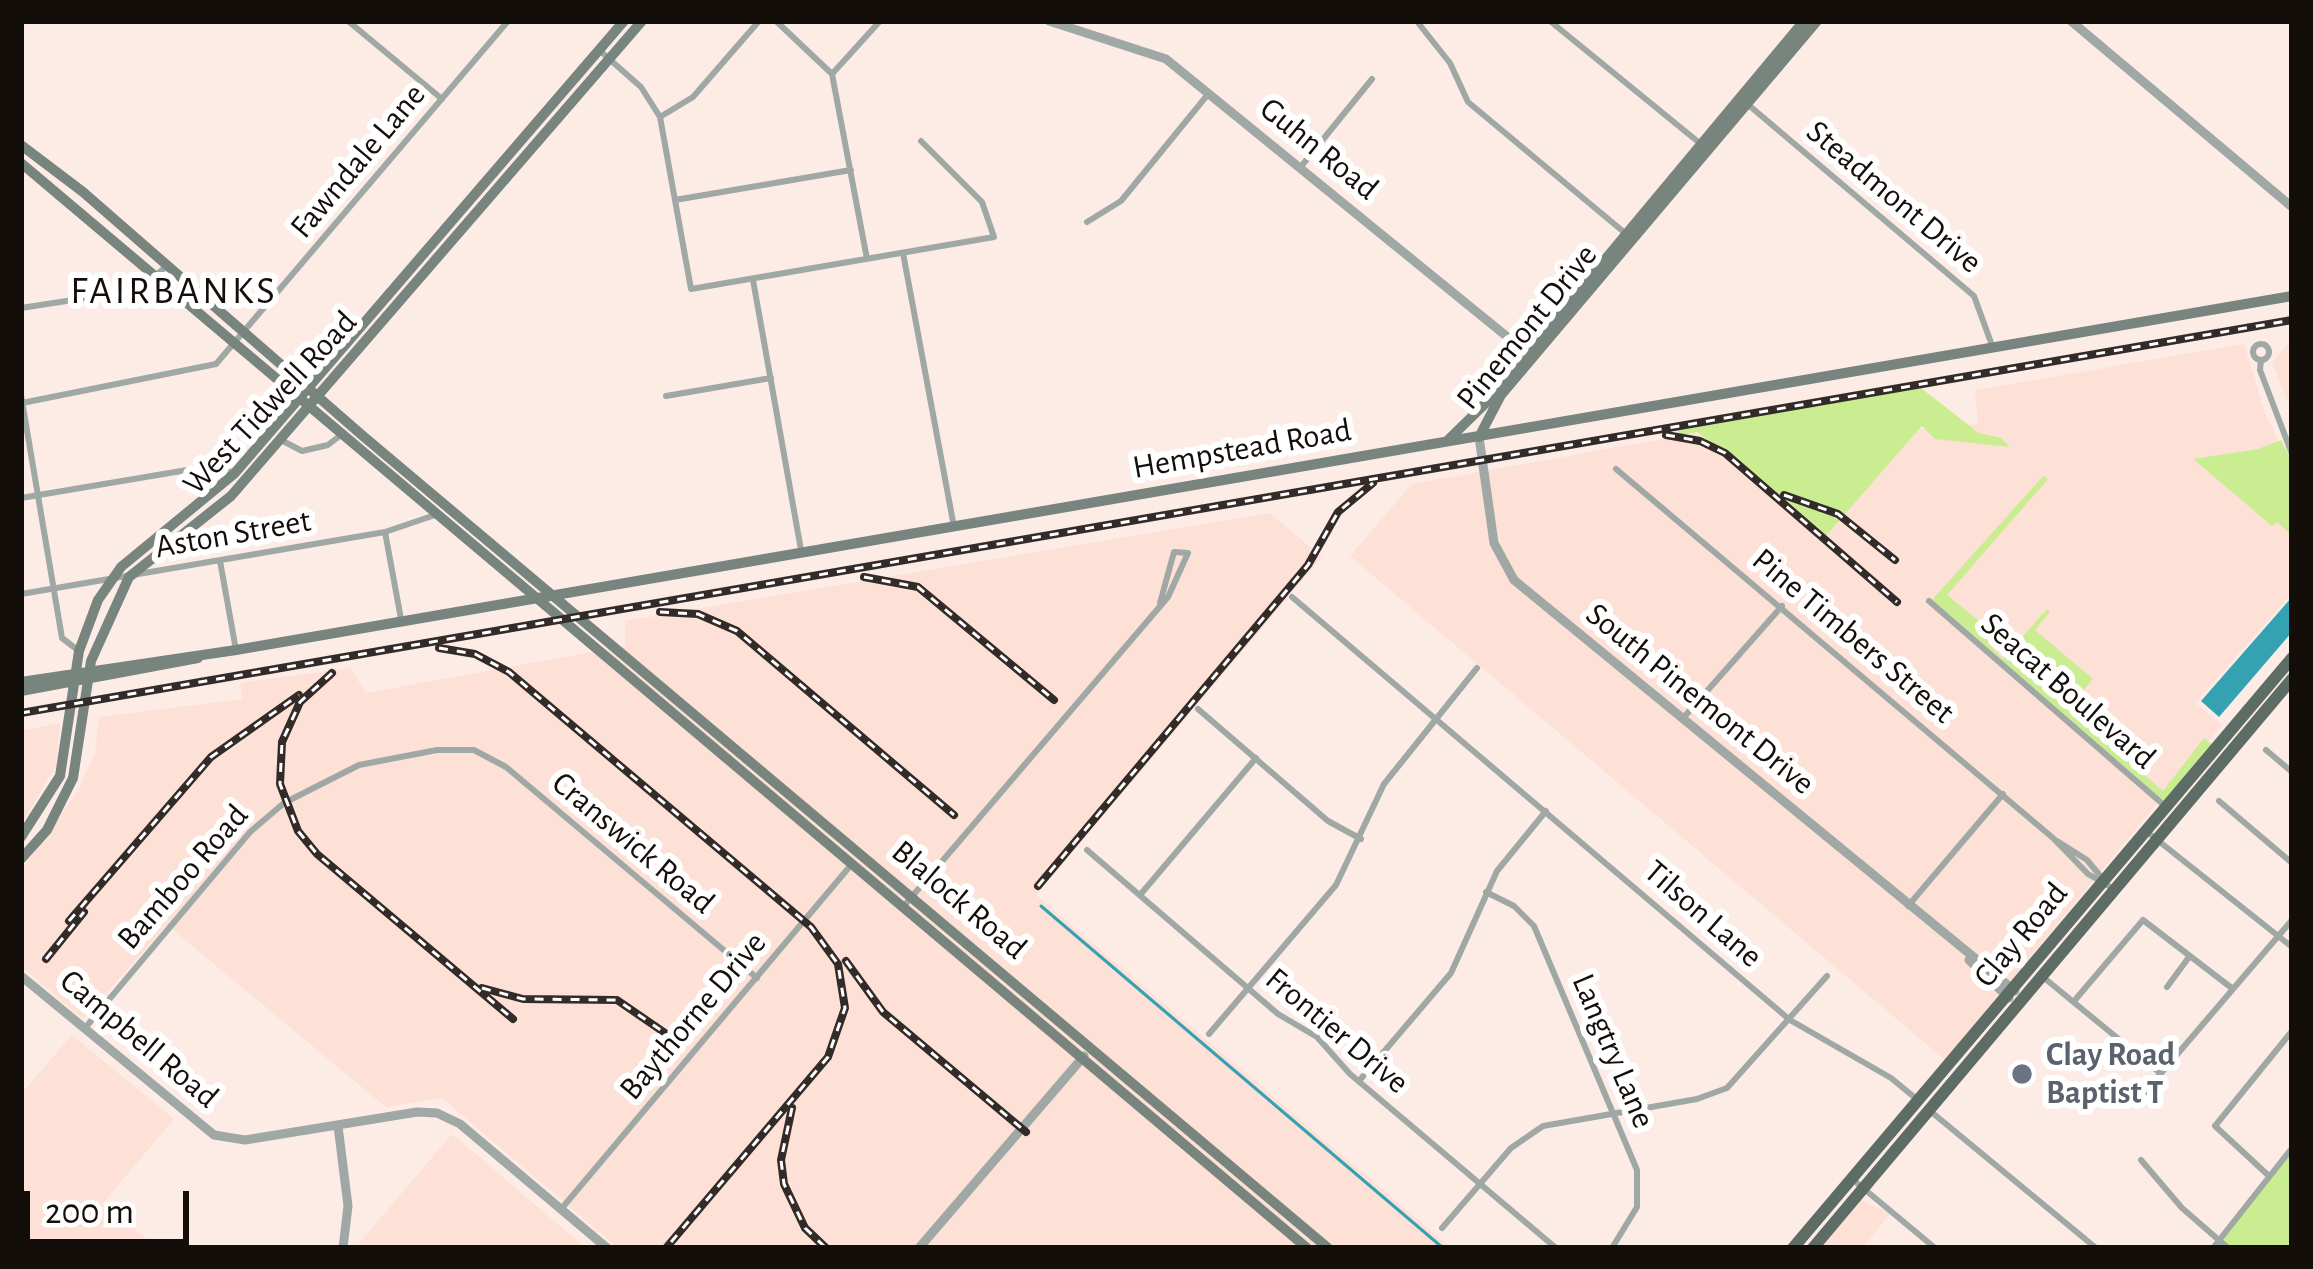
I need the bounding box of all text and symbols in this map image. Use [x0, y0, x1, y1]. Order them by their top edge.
street label: Fawndale Lane [282, 76, 434, 246]
street label: Guhn Road [1252, 89, 1386, 209]
street label: Steadmont Drive [1798, 112, 1990, 282]
street label: Pinemont Drive [1448, 236, 1606, 418]
district label: FAIRBANKS [70, 268, 278, 314]
street label: West Tidwell Road [175, 303, 365, 503]
street label: Hempstead Road [1130, 410, 1354, 488]
street label: Aston Street [152, 501, 314, 567]
street label: Pine Timbers Street [1744, 540, 1962, 732]
street label: South Pinemont Drive [1578, 595, 1822, 803]
street label: Seacat Boulevard [1972, 604, 2164, 778]
street label: Cranswick Road [544, 764, 722, 922]
street label: Bamboo Road [109, 796, 257, 958]
street label: Blalock Road [883, 832, 1035, 968]
street label: Tilson Lane [1636, 852, 1770, 976]
street label: Clay Road [1966, 874, 2076, 996]
street label: Baythorne Drive [611, 924, 775, 1108]
street label: Frontier Drive [1257, 960, 1417, 1102]
street label: Campbell Road [52, 961, 226, 1117]
street label: Langtry Lane [1563, 968, 1663, 1134]
place label: Clay Road Baptist T [2046, 1035, 2175, 1113]
marker: Clay Road Baptist T [2009, 1061, 2035, 1087]
scale bar [30, 1167, 195, 1241]
text: 200 m [45, 1194, 134, 1230]

